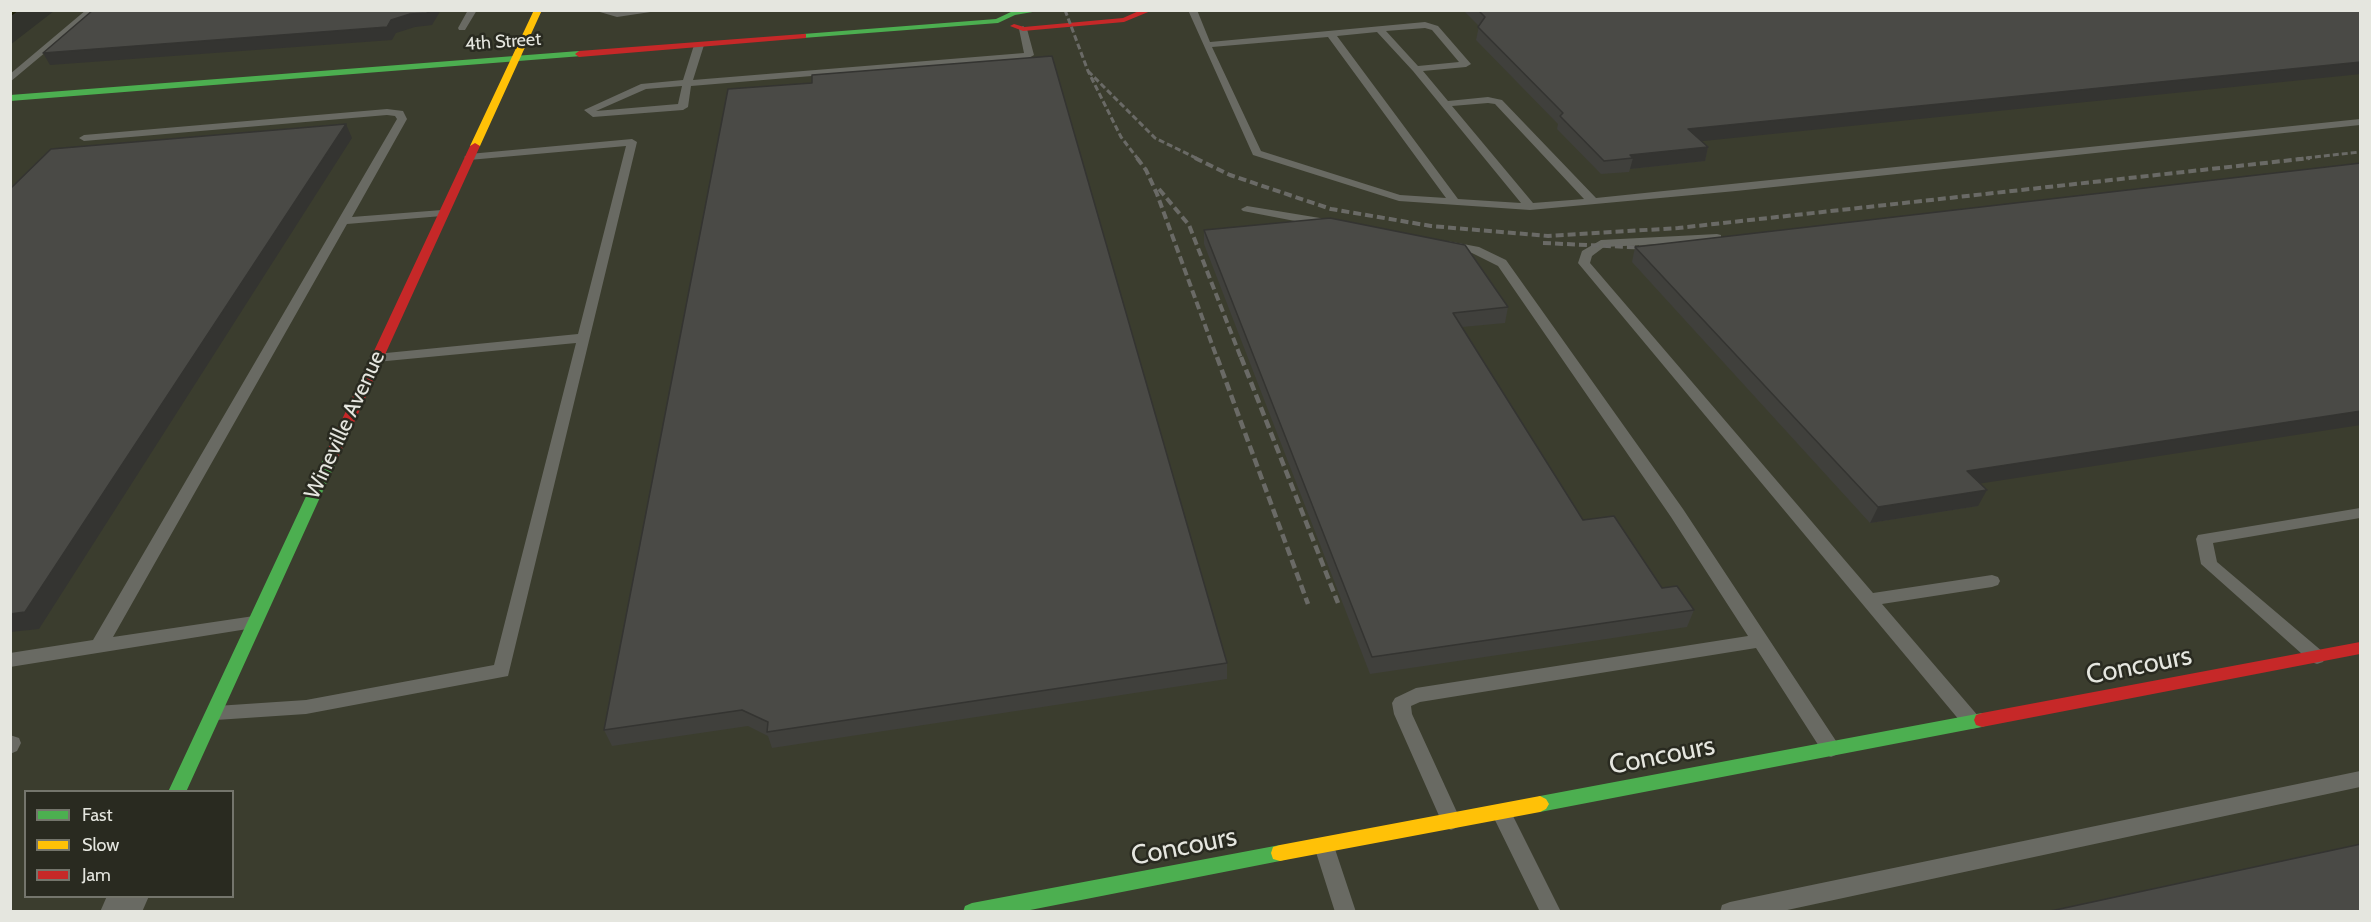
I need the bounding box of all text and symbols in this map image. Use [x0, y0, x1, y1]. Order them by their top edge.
street label: 4th Street [464, 29, 542, 55]
street label: Wineville Avenue [299, 347, 391, 503]
street label: Concours [2083, 640, 2195, 692]
street label: Concours [1606, 730, 1718, 782]
legend [24, 790, 234, 898]
text: Fast [82, 804, 113, 826]
street label: Concours [1128, 821, 1240, 873]
text: Slow [82, 834, 119, 856]
text: Jam [82, 864, 111, 886]

